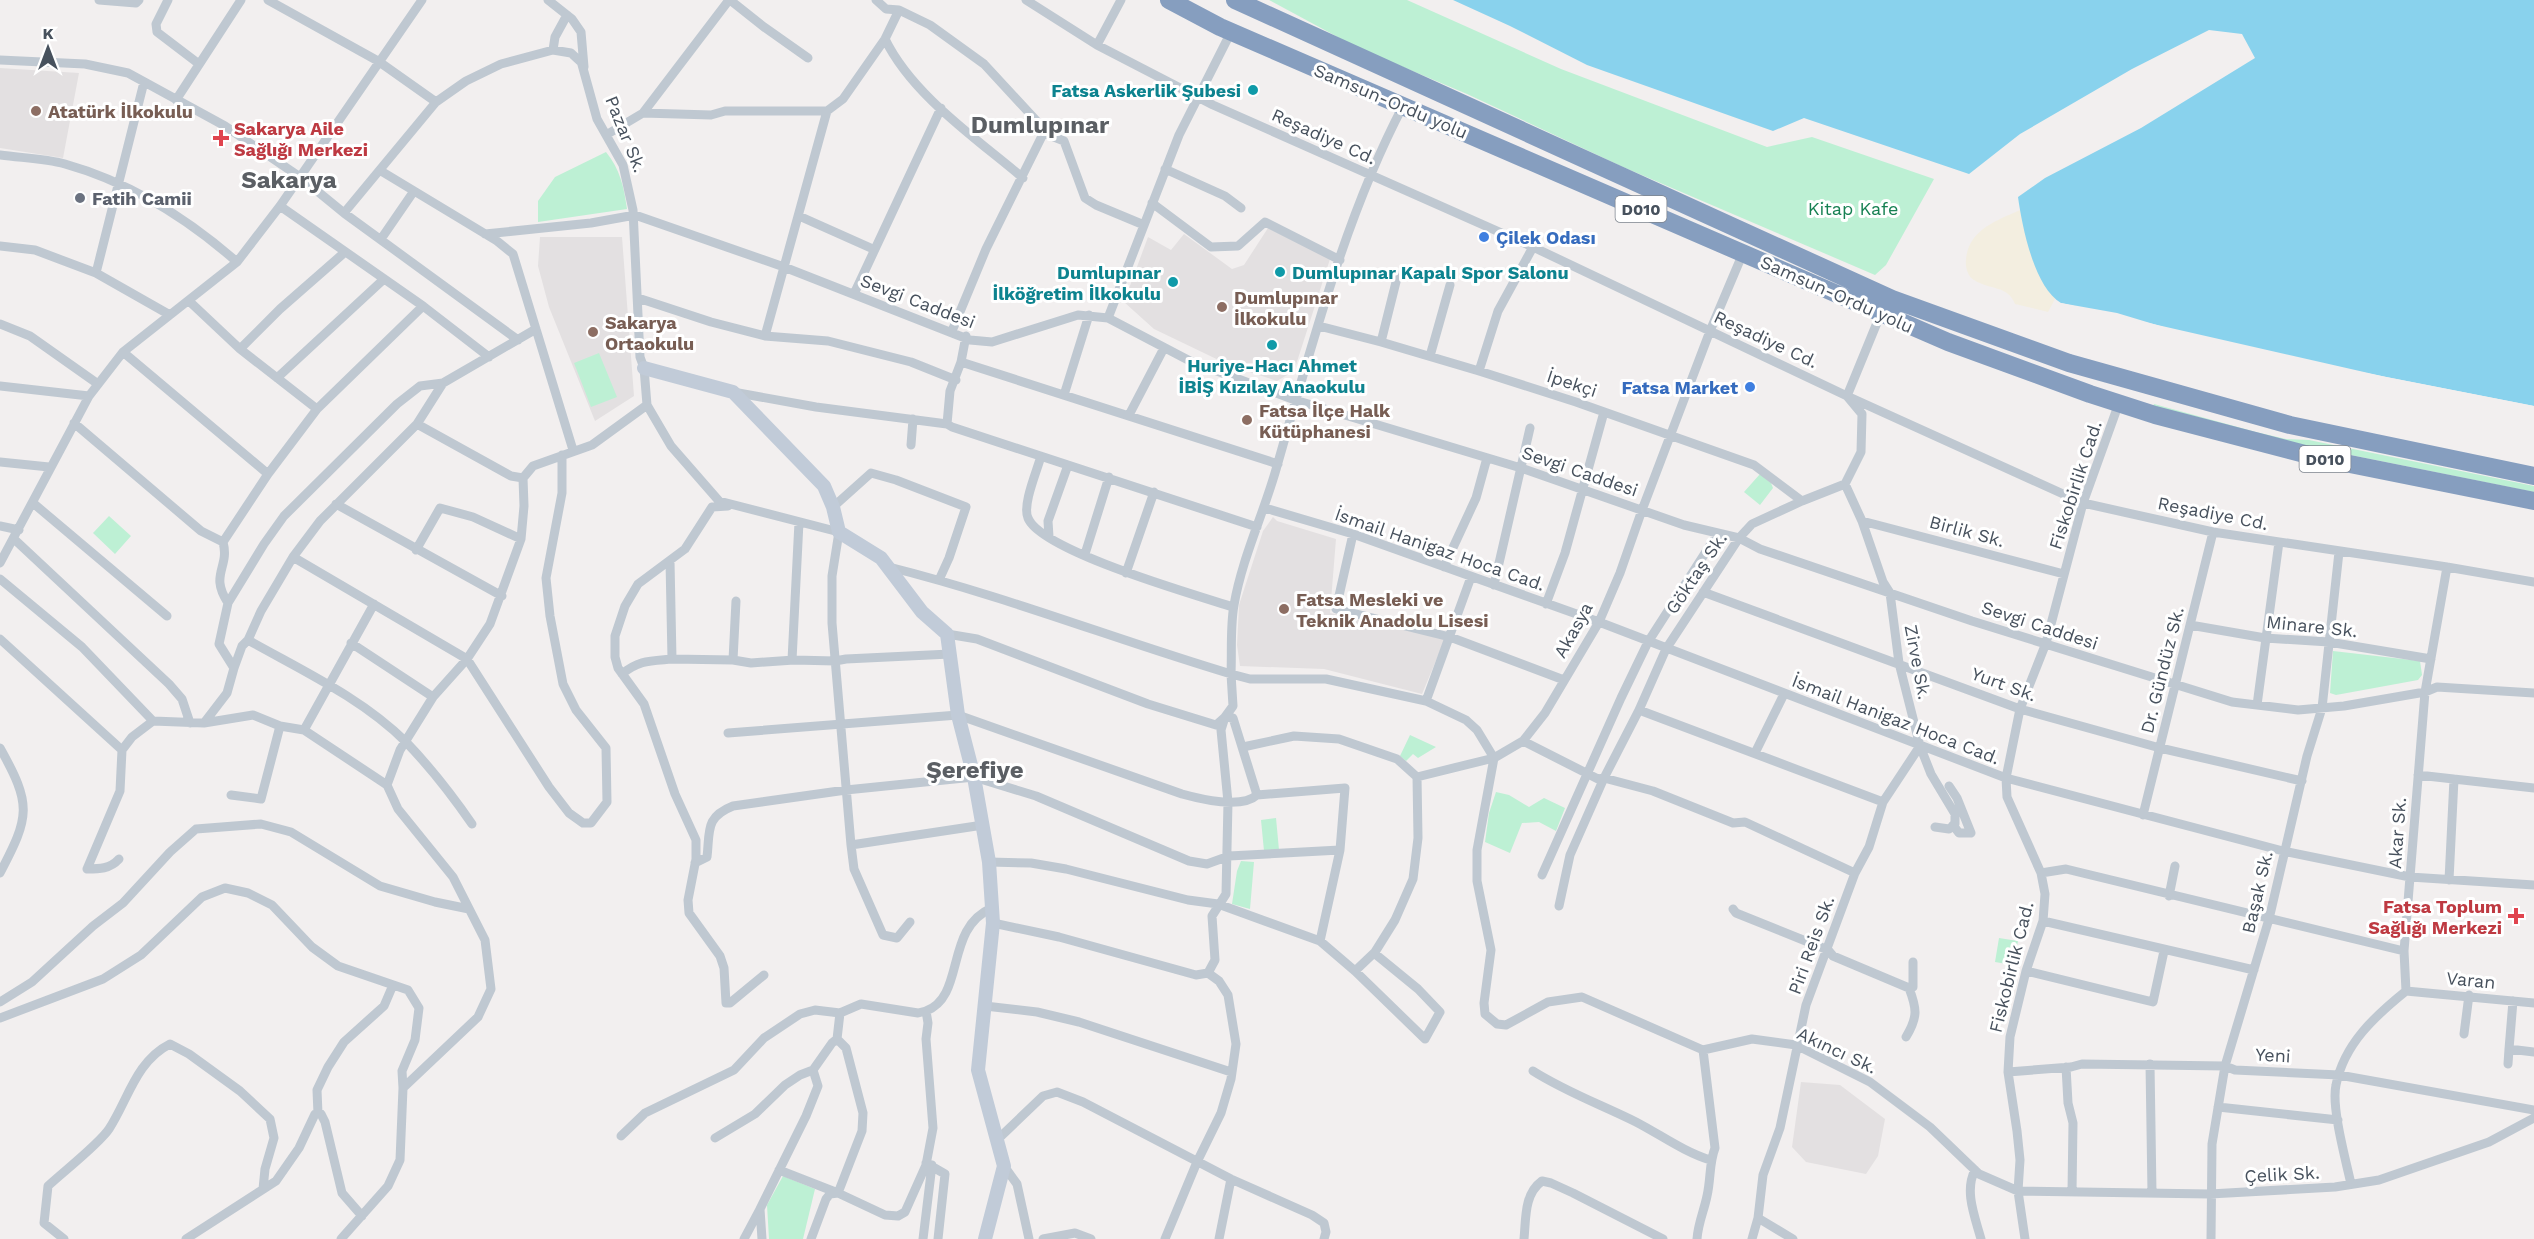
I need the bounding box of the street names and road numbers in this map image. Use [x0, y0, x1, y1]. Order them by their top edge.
street label: Samsun-Ordu yolu [1311, 59, 1471, 143]
street label: Pazar Sk. [601, 93, 651, 175]
street label: Reşadiye Cd. [1269, 104, 1379, 168]
road number: D010 [1616, 196, 1666, 222]
street label: Samsun-Ordu yolu [1757, 251, 1917, 337]
street label: Sevgi Caddesi [858, 269, 978, 333]
street label: Reşadiye Cd. [1711, 306, 1821, 372]
street label: İpekçi [1544, 365, 1600, 401]
street label: Fiskobirlik Cad. [2044, 418, 2106, 552]
street label: Sevgi Caddesi [1519, 441, 1641, 501]
road number: D010 [2300, 446, 2350, 472]
street label: Reşadiye Cd. [2156, 492, 2270, 534]
street label: İsmail Hanigaz Hoca Cad. [1332, 503, 1548, 595]
street label: Birlik Sk. [1927, 511, 2007, 551]
street label: Göktaş Sk. [1661, 528, 1731, 618]
street label: Sevgi Caddesi [1979, 596, 2101, 654]
street label: Akasya [1549, 599, 1597, 661]
street label: Dr. Gündüz Sk. [2136, 605, 2188, 735]
street label: Minare Sk. [2265, 611, 2359, 641]
street label: Zirve Sk. [1900, 623, 1936, 701]
street label: Yurt Sk. [1969, 663, 2039, 705]
street label: İsmail Hanigaz Hoca Cad. [1789, 670, 2003, 768]
street label: Akar Sk. [2384, 797, 2410, 869]
street label: Başak Sk. [2237, 849, 2277, 935]
street label: Piri Reis Sk. [1784, 893, 1838, 997]
street label: Fiskobirlik Cad. [1985, 899, 2037, 1035]
street label: Varan [2445, 967, 2497, 993]
street label: Akıncı Sk. [1794, 1022, 1880, 1078]
street label: Yeni [2255, 1044, 2291, 1066]
street label: Çelik Sk. [2244, 1162, 2320, 1186]

